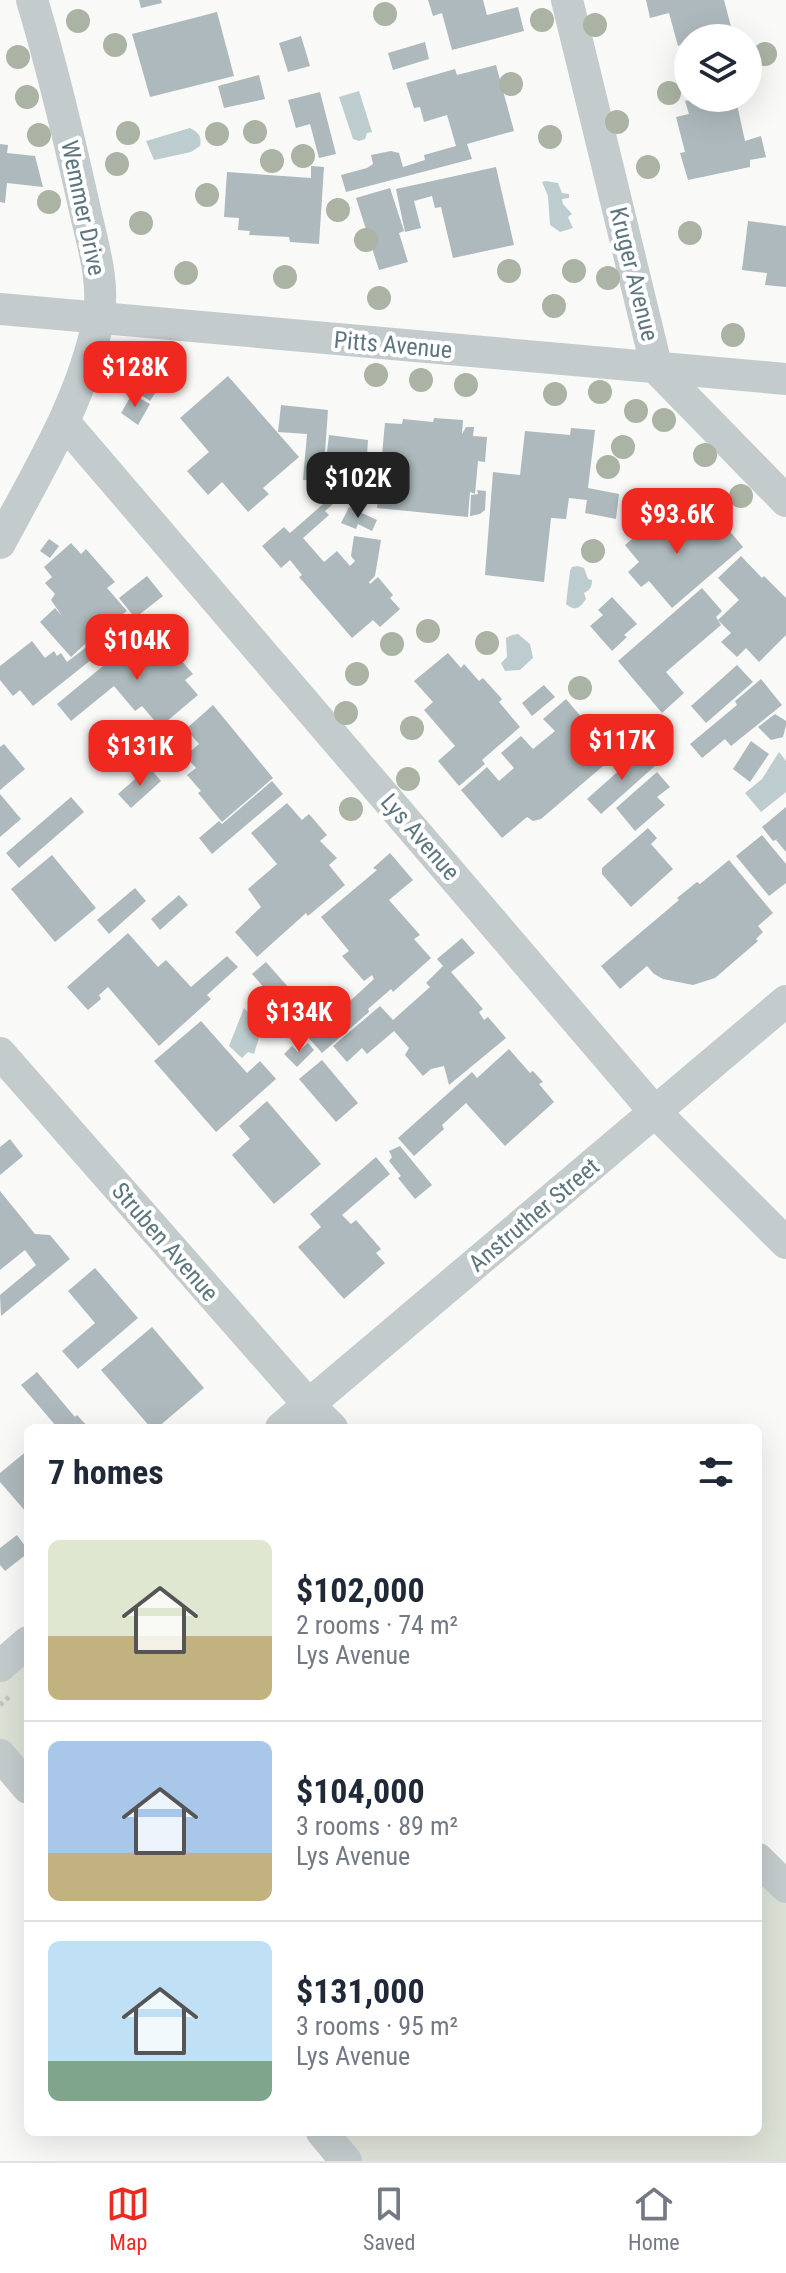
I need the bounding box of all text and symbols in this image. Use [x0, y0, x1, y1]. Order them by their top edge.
map controls [674, 24, 762, 112]
button: layers [674, 24, 762, 112]
street label: Wemmer Drive [55, 138, 111, 278]
street label: Kruger Avenue [604, 204, 664, 344]
street label: Pitts Avenue [333, 326, 453, 364]
pin: $128K [79, 341, 191, 409]
text: $128K [102, 352, 168, 382]
pin: $102K [302, 452, 414, 520]
text: $102K [325, 463, 391, 493]
pin: $93.6K [612, 488, 742, 556]
text: $93.6K [640, 499, 714, 529]
pin: $104K [81, 614, 193, 682]
text: $104K [104, 625, 170, 655]
pin: $117K [566, 714, 678, 782]
pin: $131K [84, 720, 196, 788]
text: $117K [589, 725, 655, 755]
text: $131K [107, 731, 173, 761]
street label: Lys Avenue [375, 788, 465, 886]
pin: $134K [243, 986, 355, 1054]
text: $134K [266, 997, 332, 1027]
street label: Anstruther Street [463, 1152, 605, 1278]
street label: Struben Avenue [106, 1177, 224, 1307]
icon: filters [694, 1450, 738, 1494]
text: 7 homes [48, 1452, 164, 1492]
text: $102,000 [296, 1570, 425, 1610]
icon: home [112, 1572, 208, 1668]
text: 2 rooms · 74 m² [296, 1610, 458, 1640]
text: Lys Avenue [296, 1640, 410, 1670]
text: $104,000 [296, 1771, 425, 1811]
icon: home [112, 1773, 208, 1869]
text: 3 rooms · 89 m² [296, 1811, 458, 1841]
text: Lys Avenue [296, 1841, 410, 1871]
text: $131,000 [296, 1971, 425, 2011]
icon: home [112, 1973, 208, 2069]
text: 3 rooms · 95 m² [296, 2011, 458, 2041]
text: Lys Avenue [296, 2041, 410, 2071]
tab: Map [106, 2182, 150, 2255]
tab: Saved [363, 2182, 415, 2255]
tab: Home [628, 2182, 680, 2255]

